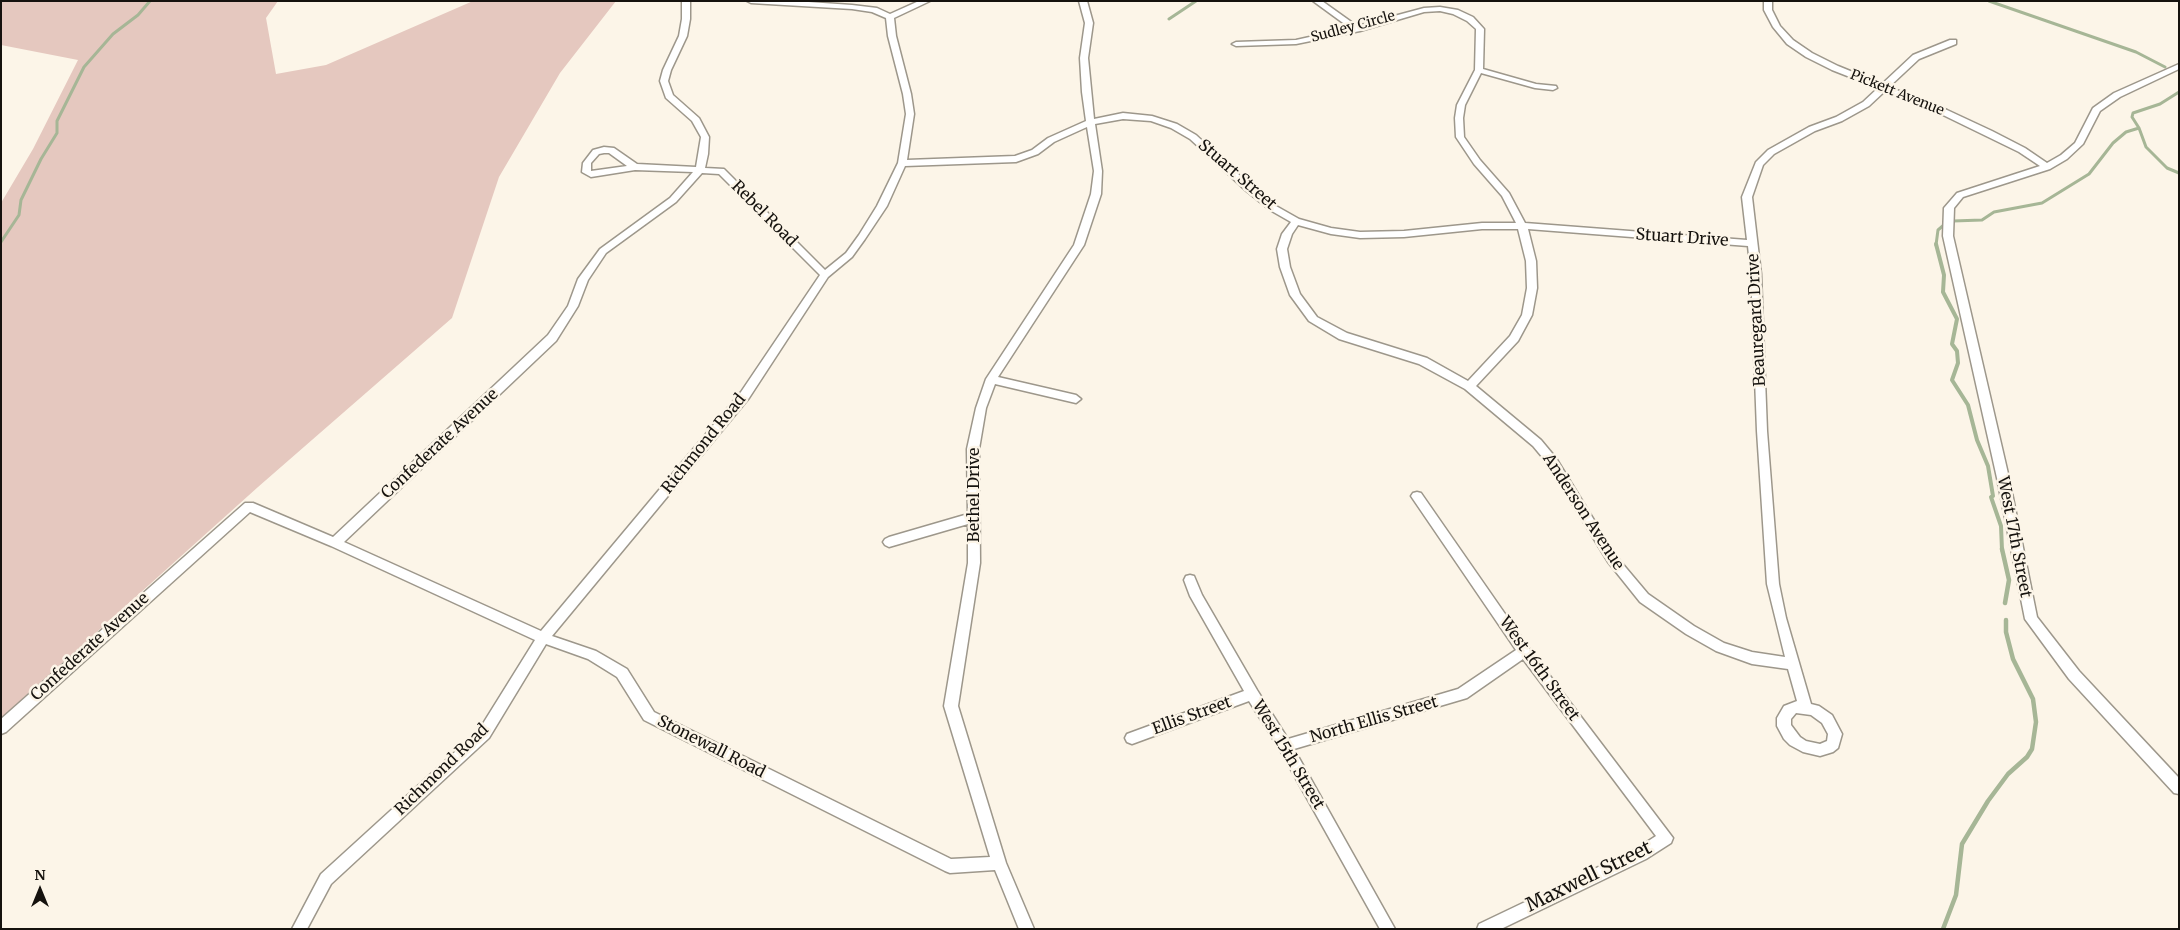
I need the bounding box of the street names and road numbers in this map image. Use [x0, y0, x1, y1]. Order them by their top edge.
street label: Sudley Circle [1309, 8, 1397, 46]
street label: Pickett Avenue [1848, 67, 1946, 119]
street label: Stuart Street [1194, 136, 1280, 214]
street label: Rebel Road [727, 177, 801, 251]
street label: Stuart Drive [1635, 225, 1729, 251]
street label: Beauregard Drive [1744, 253, 1770, 387]
street label: Confederate Avenue [378, 385, 502, 503]
street label: Richmond Road [658, 390, 750, 498]
street label: Bethel Drive [964, 448, 984, 542]
street label: Anderson Avenue [1538, 450, 1628, 574]
street label: West 17th Street [1993, 475, 2035, 599]
street label: Confederate Avenue [27, 589, 153, 705]
street label: West 16th Street [1495, 613, 1583, 725]
street label: Ellis Street [1150, 693, 1234, 739]
street label: North Ellis Street [1308, 693, 1440, 747]
street label: West 15th Street [1248, 697, 1328, 813]
street label: Stonewall Road [654, 712, 768, 782]
street label: Richmond Road [391, 720, 493, 820]
street label: Maxwell Street [1522, 837, 1656, 917]

